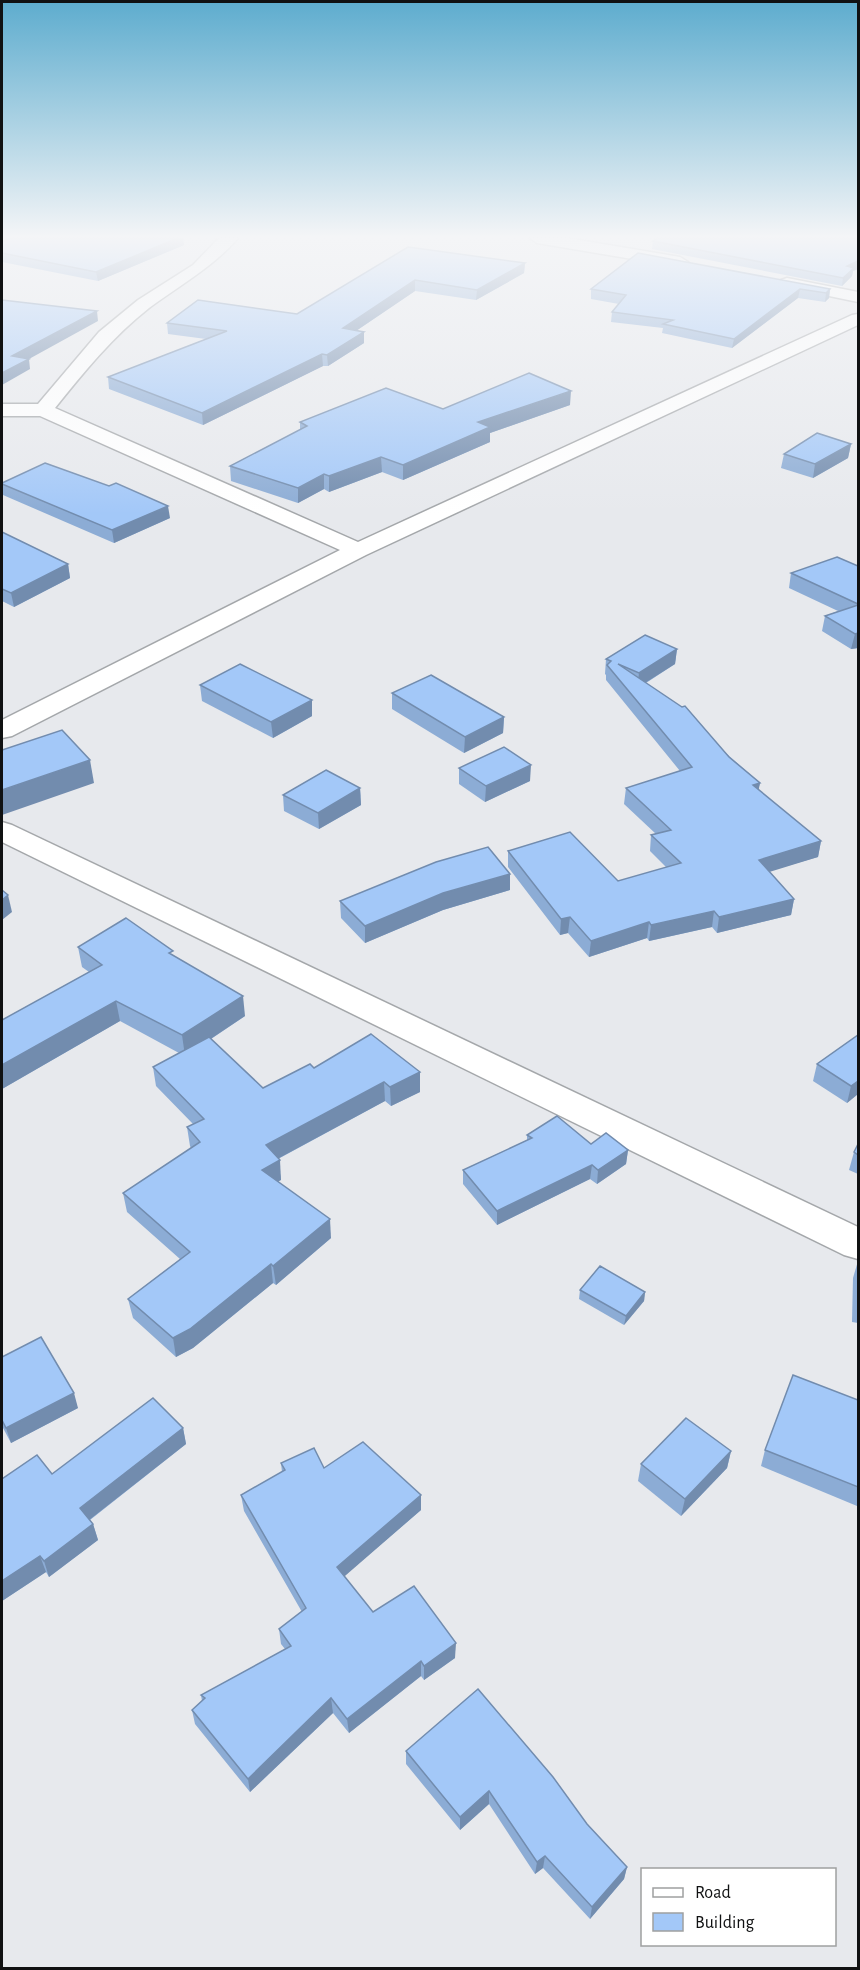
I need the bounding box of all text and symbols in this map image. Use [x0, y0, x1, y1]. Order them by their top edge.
legend [641, 1868, 836, 1946]
text: Road [695, 1884, 731, 1902]
text: Building [695, 1914, 755, 1932]

